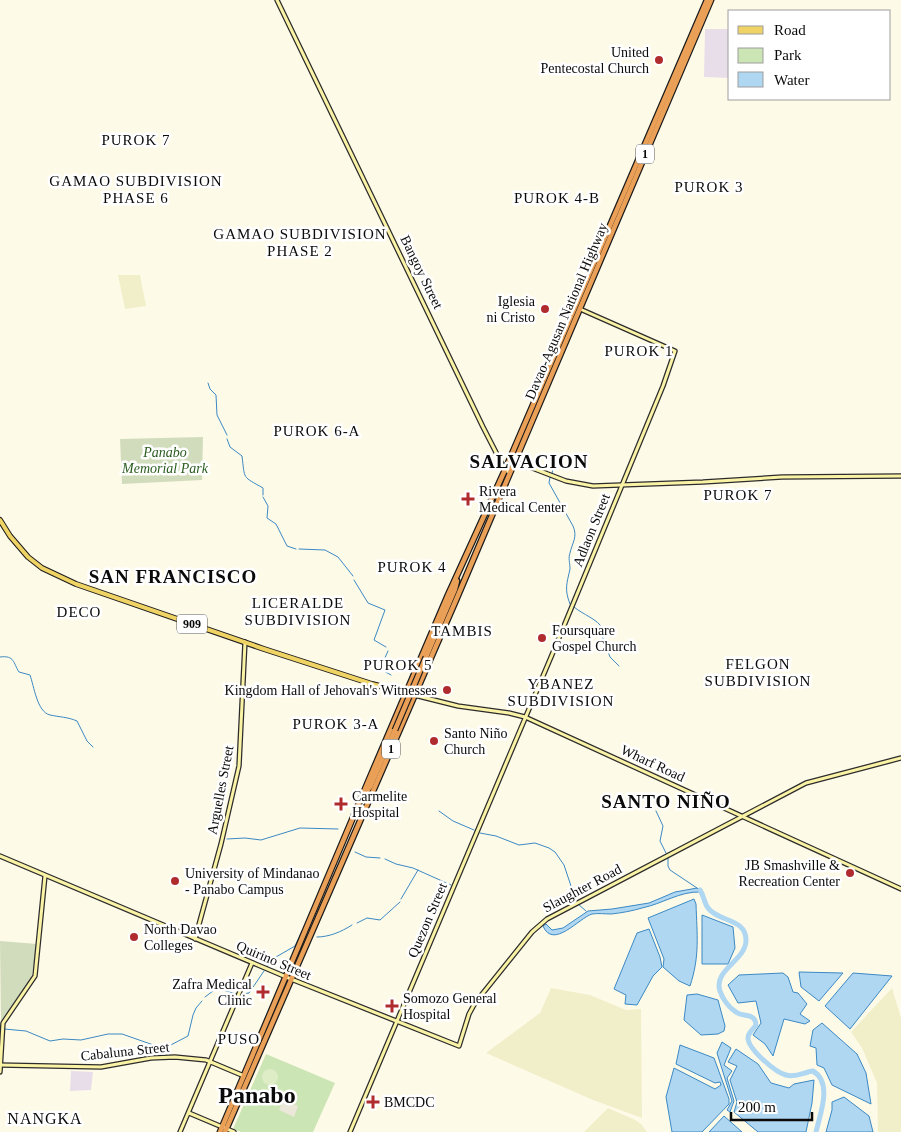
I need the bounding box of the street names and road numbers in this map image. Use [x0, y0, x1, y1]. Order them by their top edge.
road number: 1 [636, 144, 654, 164]
street label: Davao-Agusan National Highway [522, 221, 611, 402]
street label: Bangoy Street [397, 233, 446, 311]
street label: Adlaon Street [570, 491, 613, 569]
road number: 909 [177, 614, 207, 634]
road number: 1 [382, 740, 400, 759]
street label: Wharf Road [618, 742, 687, 785]
street label: Arguelles Street [205, 744, 236, 836]
street label: Slaughter Road [540, 861, 624, 915]
street label: Quezon Street [405, 880, 450, 960]
street label: Quirino Street [234, 938, 314, 983]
street label: Cabaluna Street [80, 1039, 170, 1064]

